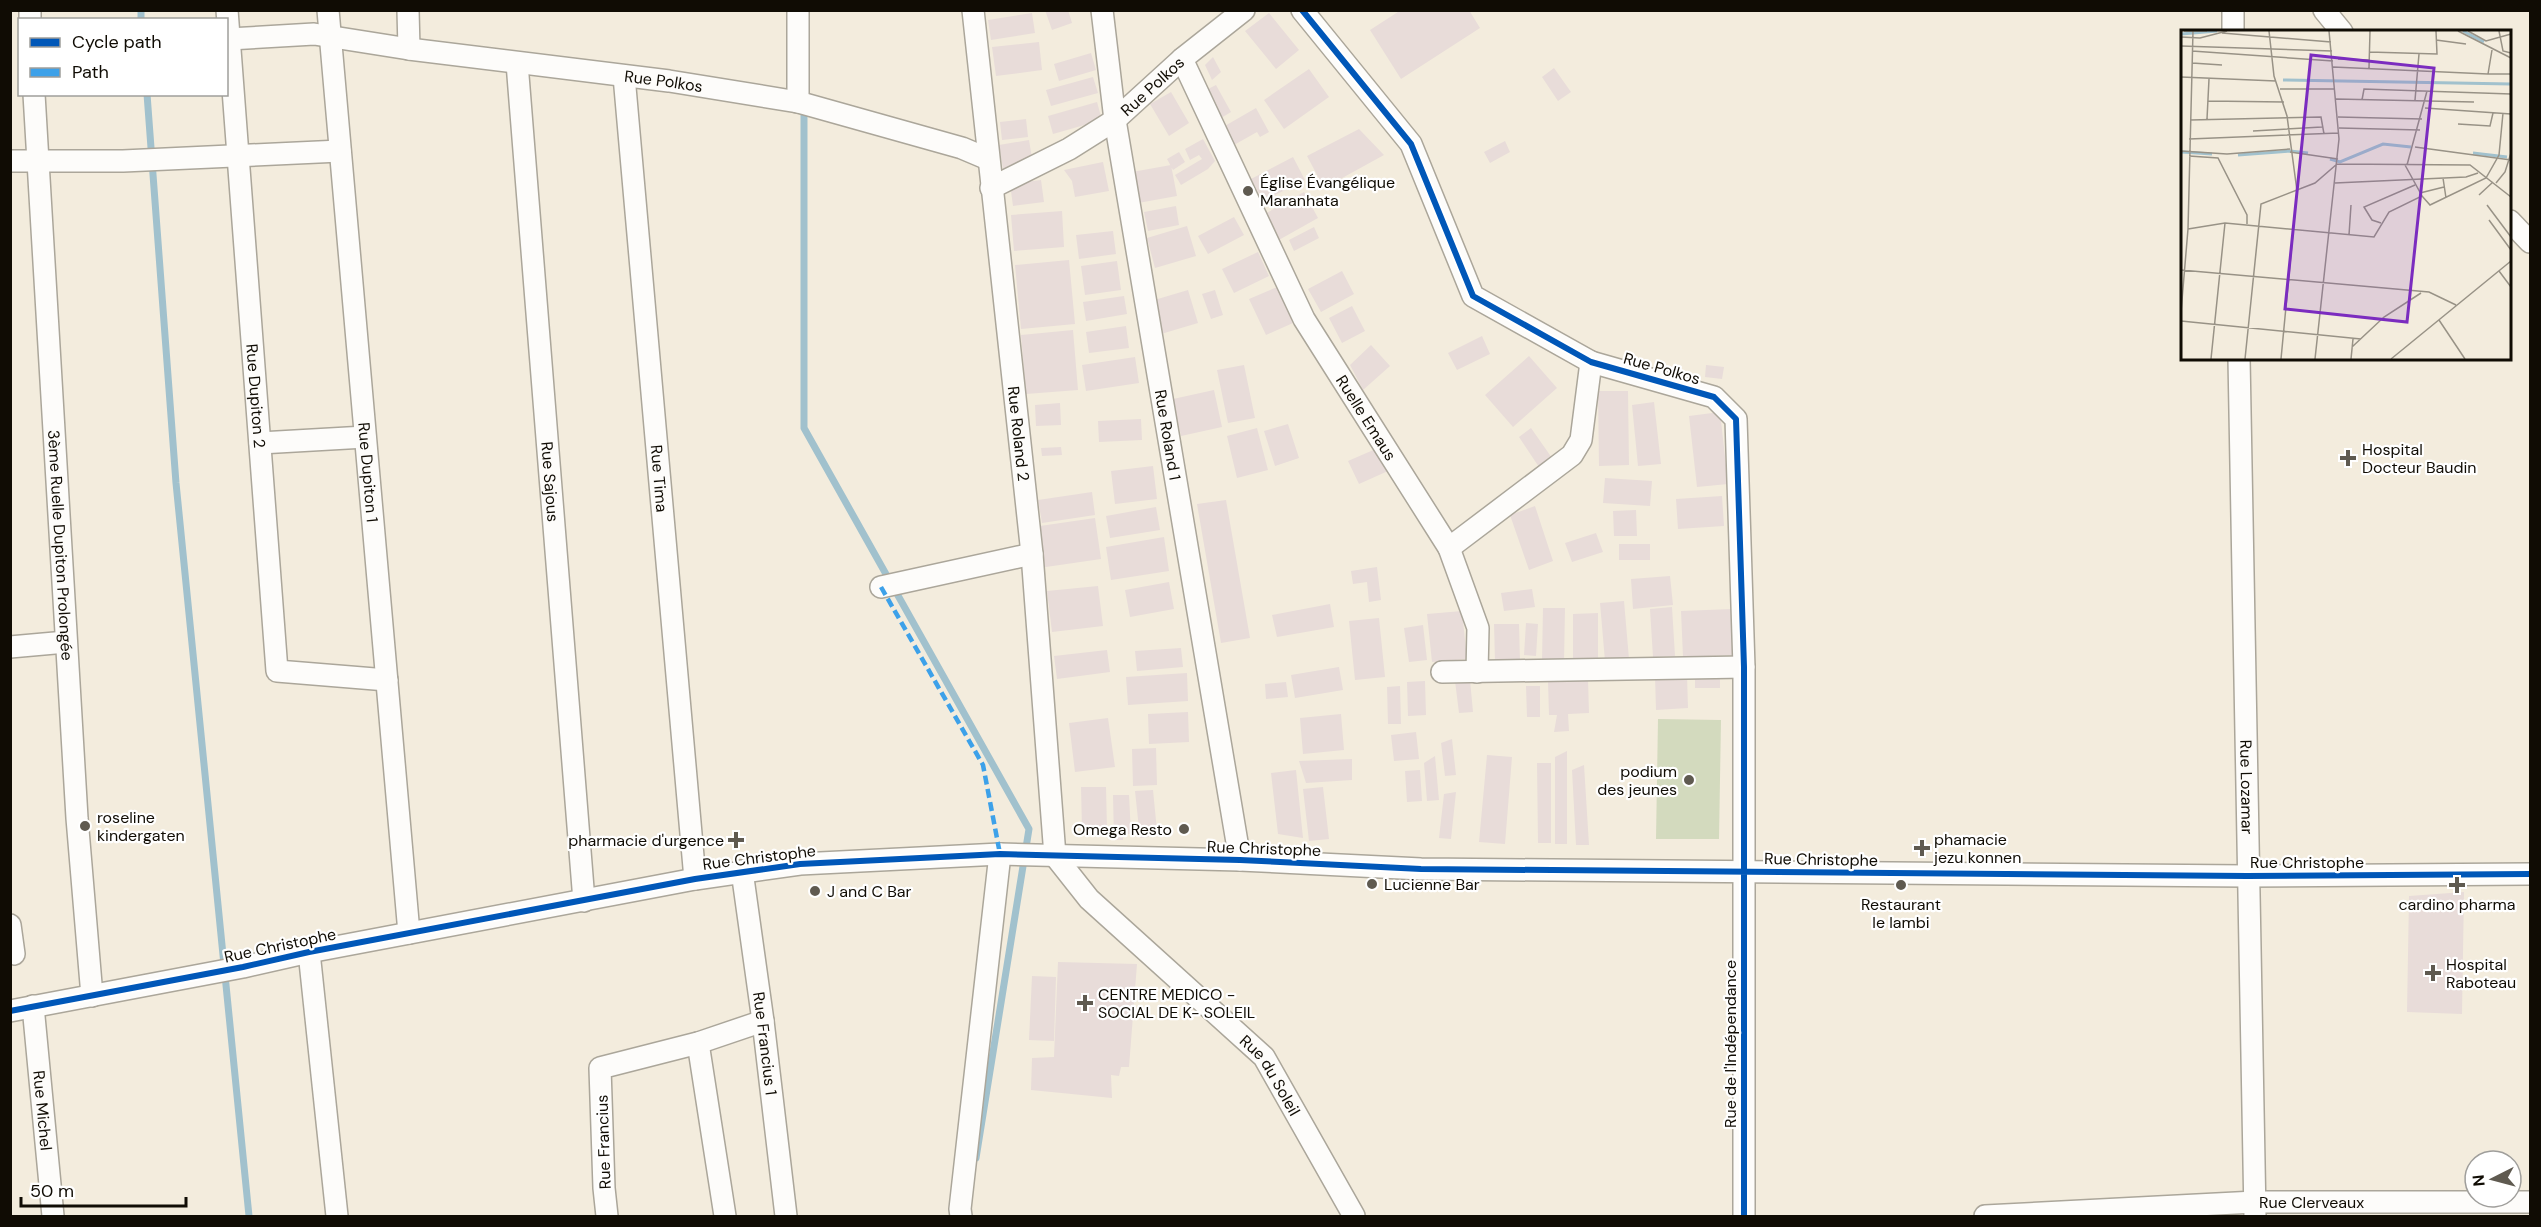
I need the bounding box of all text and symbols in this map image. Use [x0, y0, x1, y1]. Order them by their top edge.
legend [18, 18, 228, 96]
text: Cycle path [72, 30, 162, 54]
inset map [2181, 30, 2511, 360]
street label: Rue Polkos [1116, 52, 1189, 121]
text: Path [72, 60, 109, 84]
street label: Rue Polkos [623, 66, 704, 97]
place label: Église Évangélique Maranhata [1260, 172, 1395, 211]
marker: Église Évangélique Maranhata [1241, 184, 1255, 198]
street label: Rue Dupiton 2 [241, 343, 270, 449]
street label: Rue Polkos [1621, 348, 1703, 389]
street label: Ruelle Emaus [1331, 371, 1401, 465]
street label: Rue Roland 2 [1003, 385, 1034, 482]
street label: Rue Roland 1 [1150, 388, 1186, 482]
street label: Rue Dupiton 1 [353, 421, 383, 523]
street label: 3ème Ruelle Dupiton Prolongée [43, 429, 78, 661]
place label: Hospital Docteur Baudin [2362, 439, 2476, 478]
street label: Rue Sajous [536, 441, 564, 523]
street label: Rue Tima [646, 444, 673, 513]
marker: Hospital Docteur Baudin [2339, 449, 2357, 467]
street label: Rue Lozamar [2235, 739, 2258, 835]
place label: podium des jeunes [1597, 761, 1677, 800]
marker: podium des jeunes [1682, 773, 1696, 787]
place label: roseline kindergaten [97, 807, 185, 846]
marker: roseline kindergaten [78, 819, 92, 833]
place label: Omega Resto [1073, 819, 1172, 840]
marker: Omega Resto [1177, 822, 1191, 836]
place label: phamacie jezu konnen [1933, 829, 2021, 868]
place label: pharmacie d'urgence [568, 830, 724, 851]
marker: pharmacie d'urgence [729, 833, 743, 847]
street label: Rue Christophe [1207, 836, 1321, 861]
street label: Rue Christophe [701, 840, 817, 875]
marker: phamacie jezu konnen [1915, 841, 1929, 855]
street label: Rue Christophe [1764, 848, 1878, 871]
street label: Rue Christophe [2250, 852, 2364, 873]
place label: Lucienne Bar [1384, 874, 1480, 895]
marker: Lucienne Bar [1365, 877, 1379, 891]
marker: Restaurant le lambi [1894, 878, 1908, 892]
marker: cardino pharma [2450, 878, 2464, 892]
place label: J and C Bar [827, 881, 912, 902]
marker: J and C Bar [808, 884, 822, 898]
place label: Restaurant le lambi [1861, 894, 1941, 933]
place label: cardino pharma [2398, 894, 2516, 915]
street label: Rue Christophe [222, 923, 338, 968]
place label: Hospital Raboteau [2446, 954, 2516, 993]
street label: Rue de l'Indépendance [1720, 960, 1741, 1128]
marker: Hospital Raboteau [2424, 964, 2442, 982]
place label: CENTRE MEDICO - SOCIAL DE K- SOLEIL [1098, 984, 1255, 1023]
street label: Rue Francius 1 [748, 990, 782, 1096]
marker: CENTRE MEDICO - SOCIAL DE K- SOLEIL [1076, 994, 1094, 1012]
street label: Rue du Soleil [1235, 1030, 1305, 1120]
street label: Rue Michel [28, 1070, 57, 1152]
street label: Rue Francius [591, 1094, 616, 1190]
north arrow [2463, 1149, 2523, 1209]
scale bar [21, 1170, 186, 1208]
text: N [2468, 1174, 2490, 1187]
text: 50 m [30, 1179, 74, 1203]
street label: Rue Clerveaux [2259, 1192, 2364, 1213]

